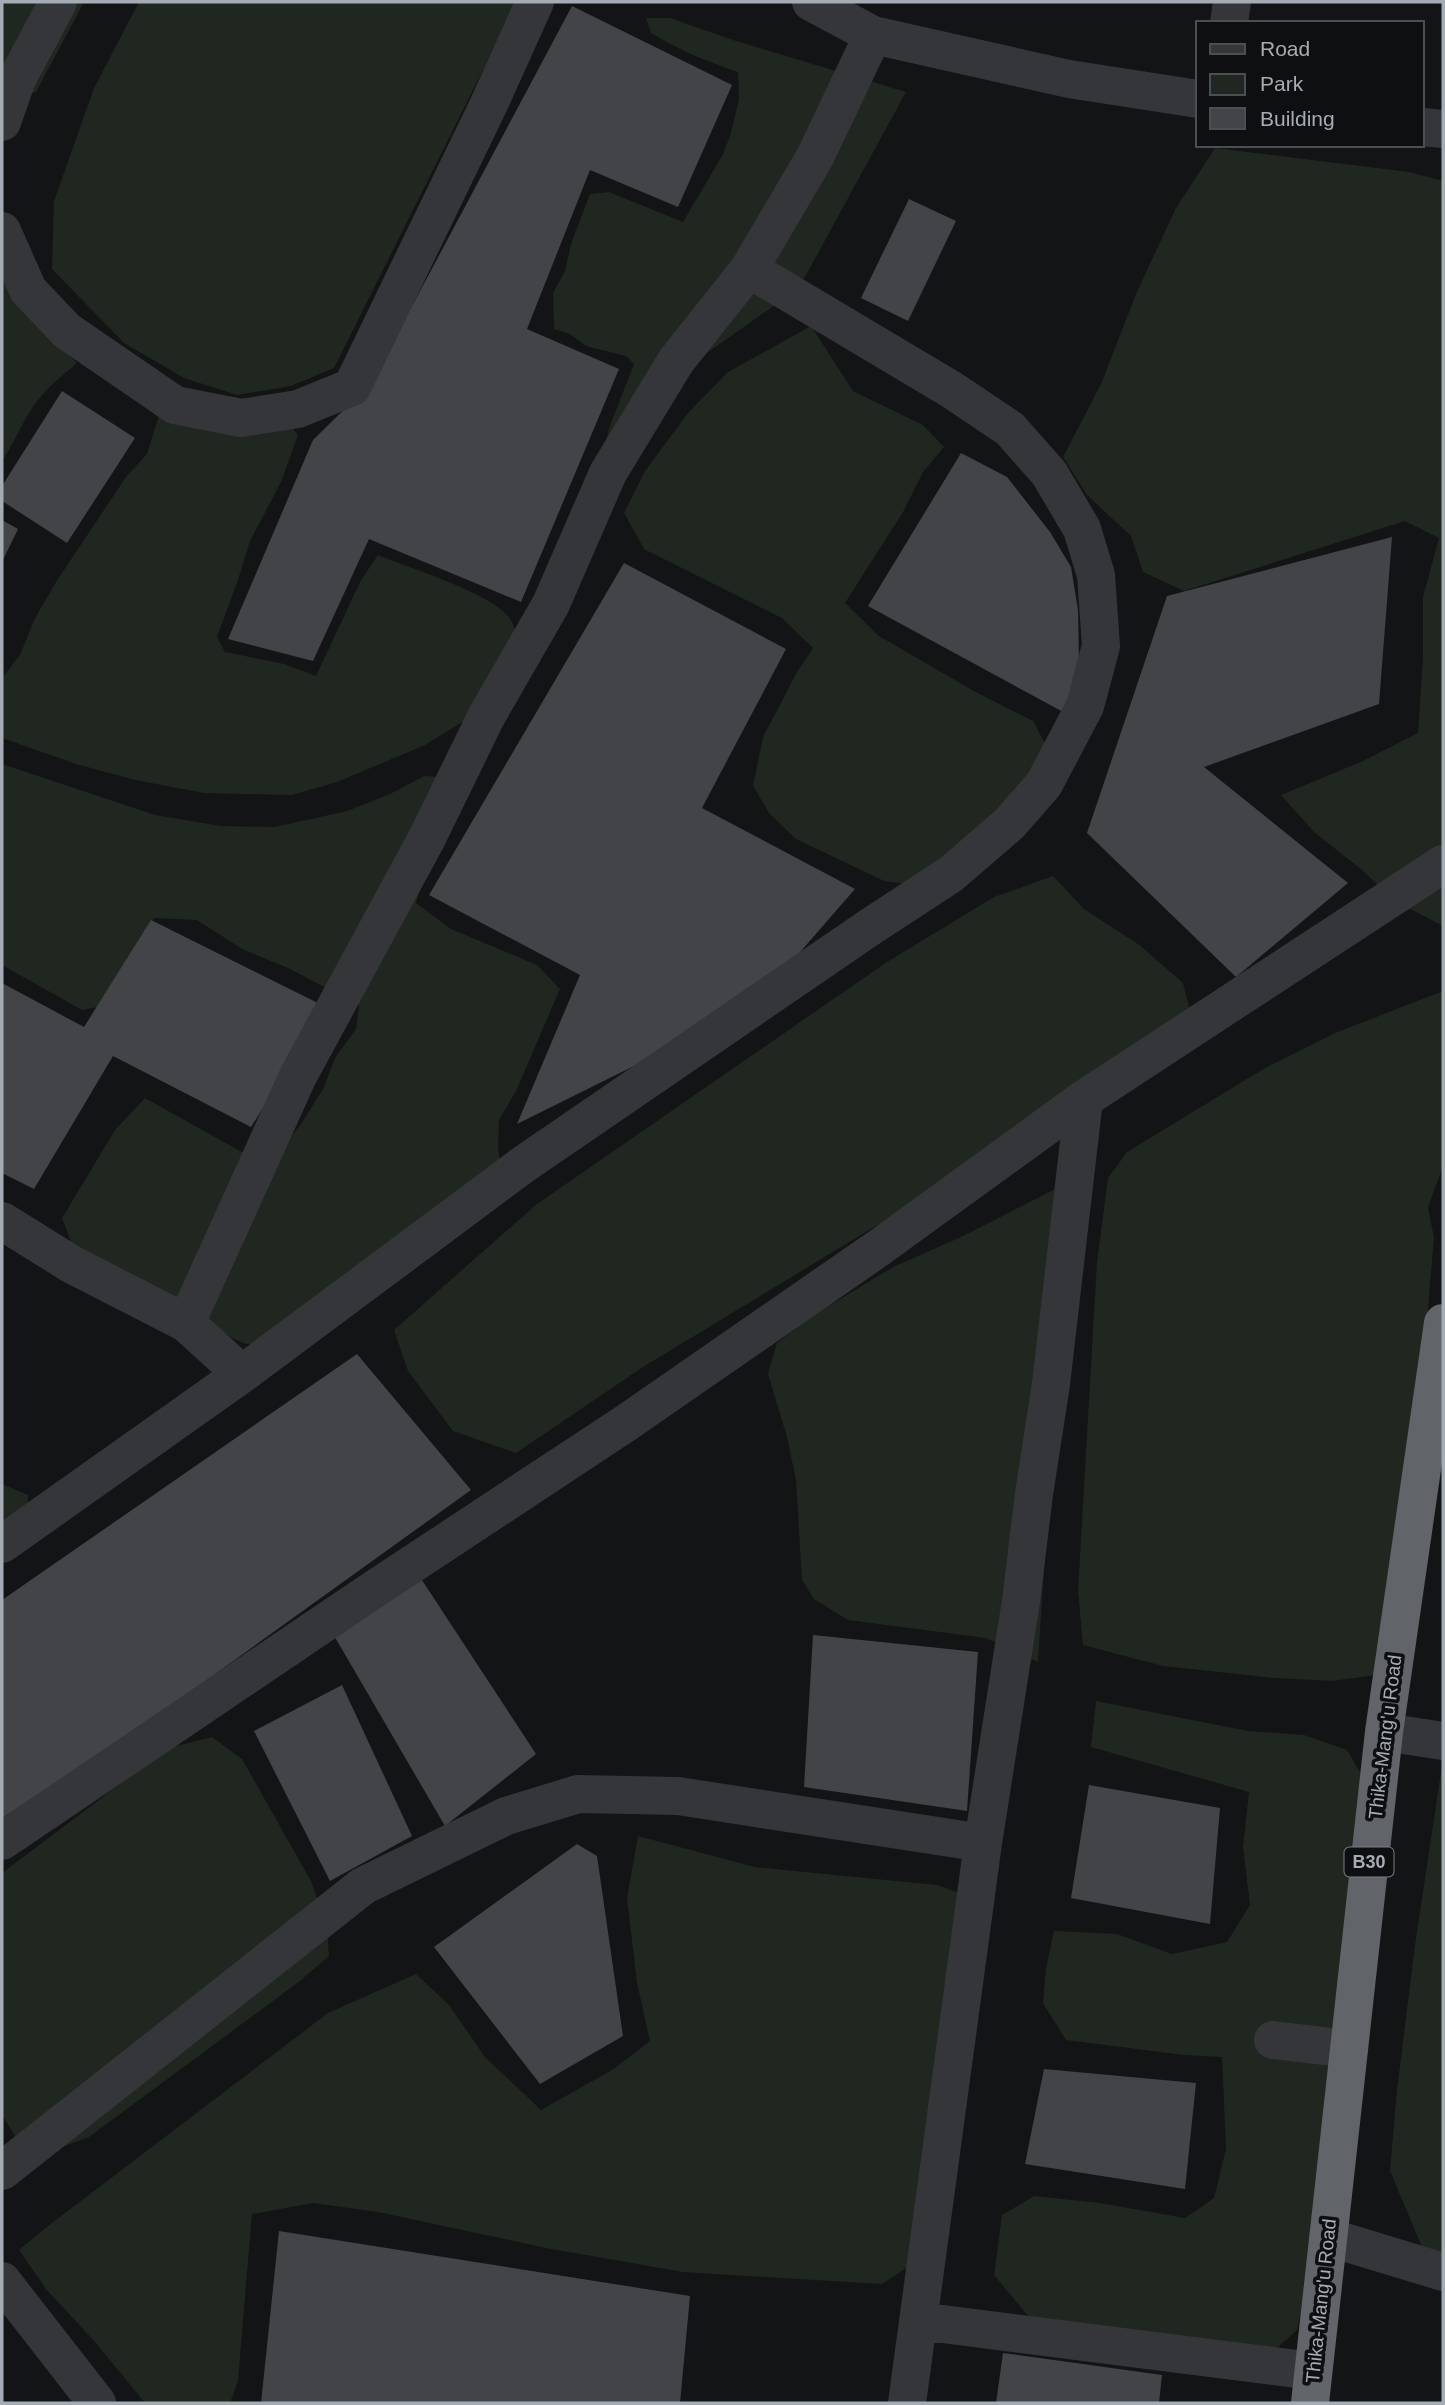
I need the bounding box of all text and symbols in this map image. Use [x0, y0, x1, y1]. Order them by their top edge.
legend [1196, 21, 1424, 147]
text: Road [1260, 37, 1310, 60]
text: Park [1260, 72, 1304, 95]
text: Building [1260, 107, 1335, 130]
street label: Thika-Mang'u Road [1365, 1654, 1405, 1820]
road number: B30 [1344, 1848, 1394, 1876]
street label: Thika-Mang'u Road [1302, 2218, 1340, 2384]

